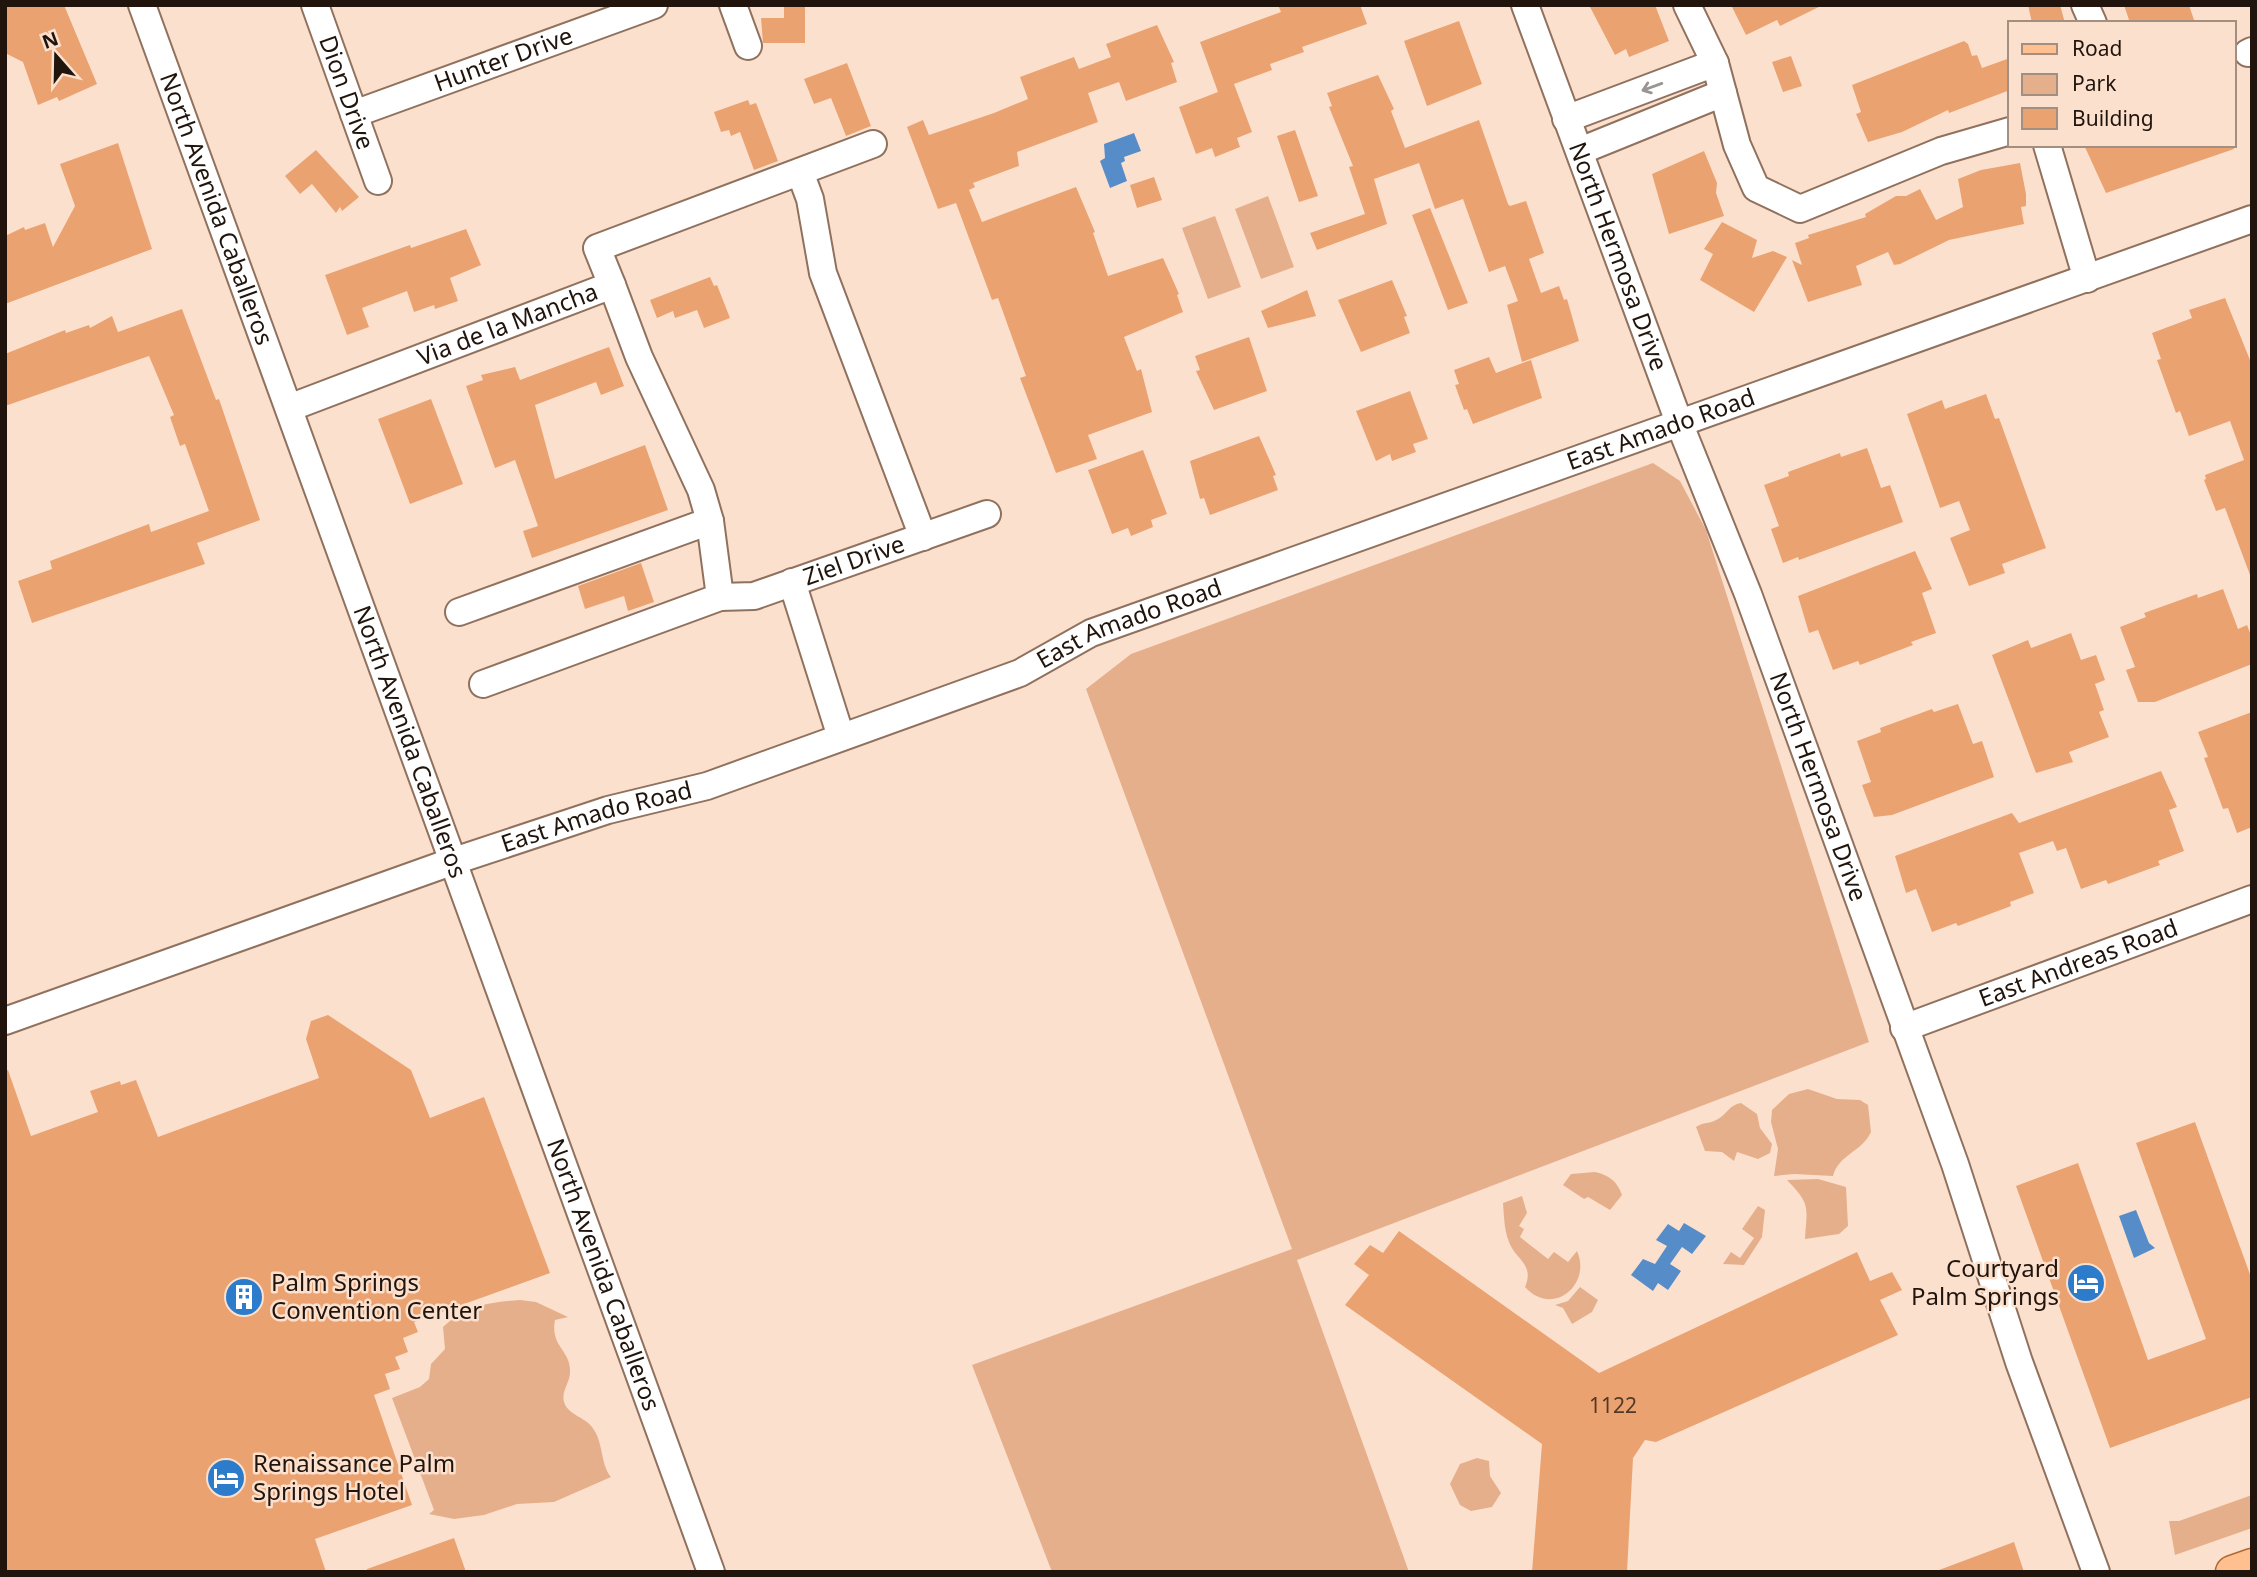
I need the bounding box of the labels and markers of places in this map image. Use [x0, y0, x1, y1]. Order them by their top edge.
place label: Courtyard Palm Springs [1911, 1251, 2059, 1312]
hotel icon: Courtyard Palm Springs [2065, 1262, 2107, 1304]
place label: Palm Springs Convention Center [271, 1265, 482, 1326]
building icon: Palm Springs Convention Center [223, 1276, 265, 1318]
place label: Renaissance Palm Springs Hotel [253, 1446, 455, 1507]
hotel icon: Renaissance Palm Springs Hotel [205, 1457, 247, 1499]

